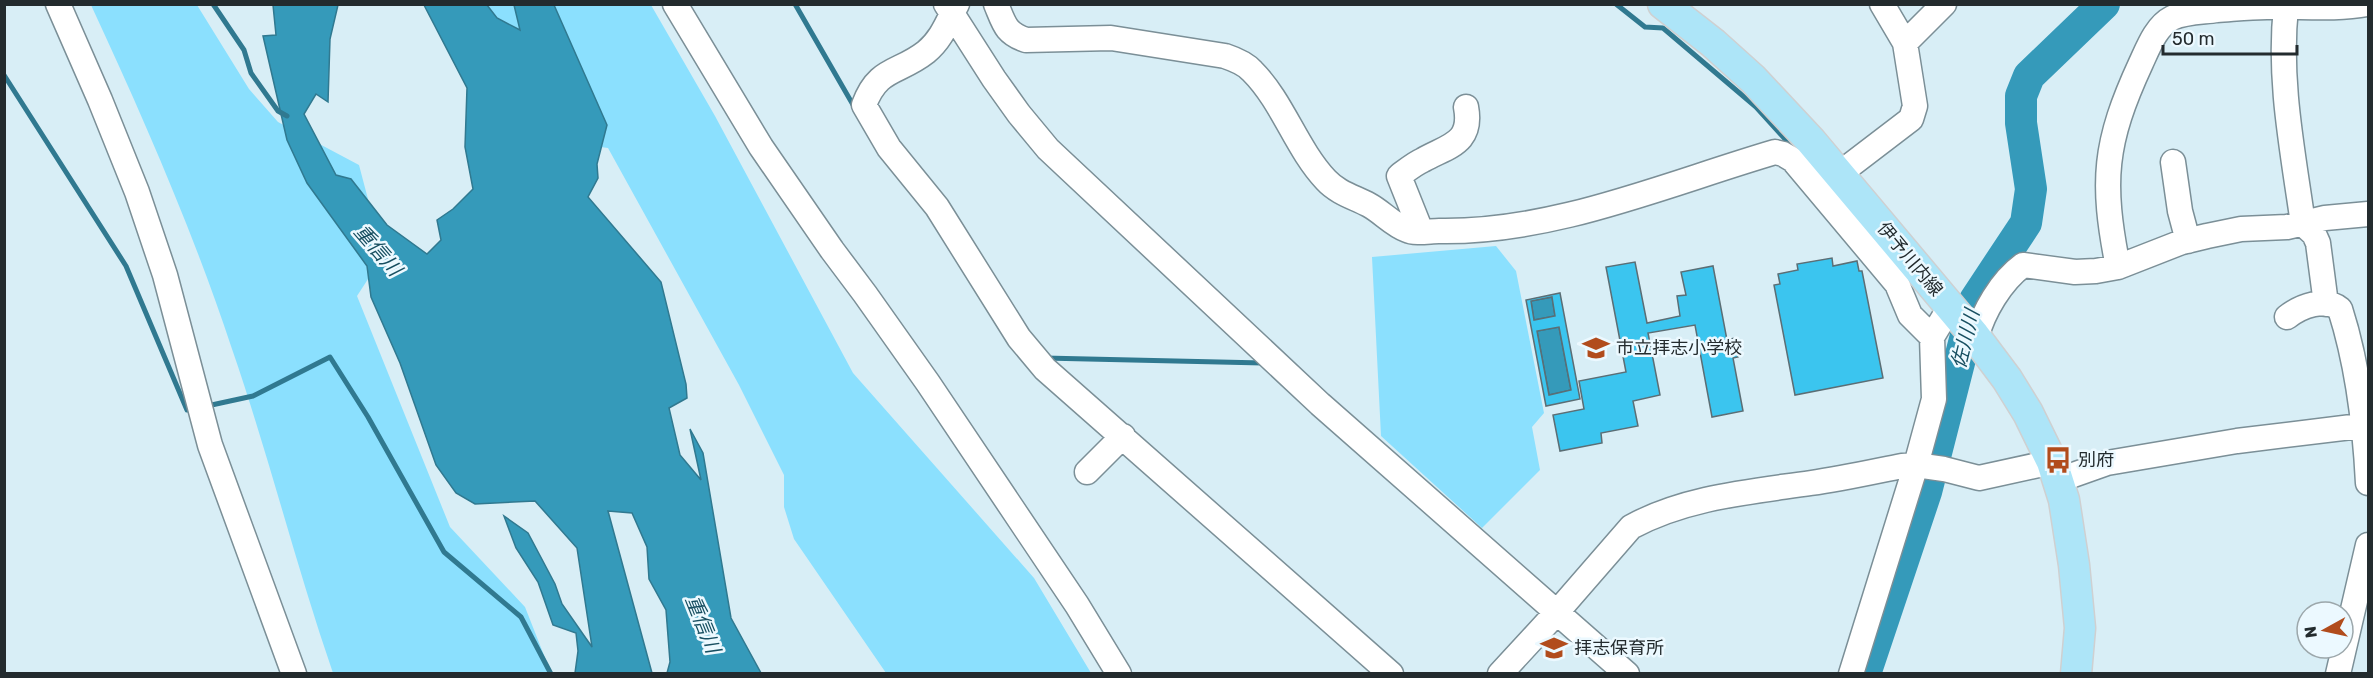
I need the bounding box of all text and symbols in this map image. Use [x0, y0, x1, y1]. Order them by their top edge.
scale bar [2163, 18, 2296, 56]
text: 50 m [2172, 28, 2215, 50]
street label: 伊予川内線 [1873, 217, 1947, 301]
water label: 重信川 [349, 219, 408, 282]
water label: 佐川川 [1946, 305, 1984, 371]
school or university icon: 市立拝志小学校 [1581, 333, 1611, 363]
place label: 市立拝志小学校 [1616, 337, 1742, 359]
bus stop icon: 別府 [2043, 445, 2073, 475]
place label: 別府 [2078, 449, 2114, 471]
water label: 重信川 [681, 592, 726, 658]
north arrow [2295, 600, 2355, 660]
text: N [2300, 625, 2321, 639]
school or university icon: 拝志保育所 [1539, 633, 1569, 663]
place label: 拝志保育所 [1574, 637, 1664, 659]

